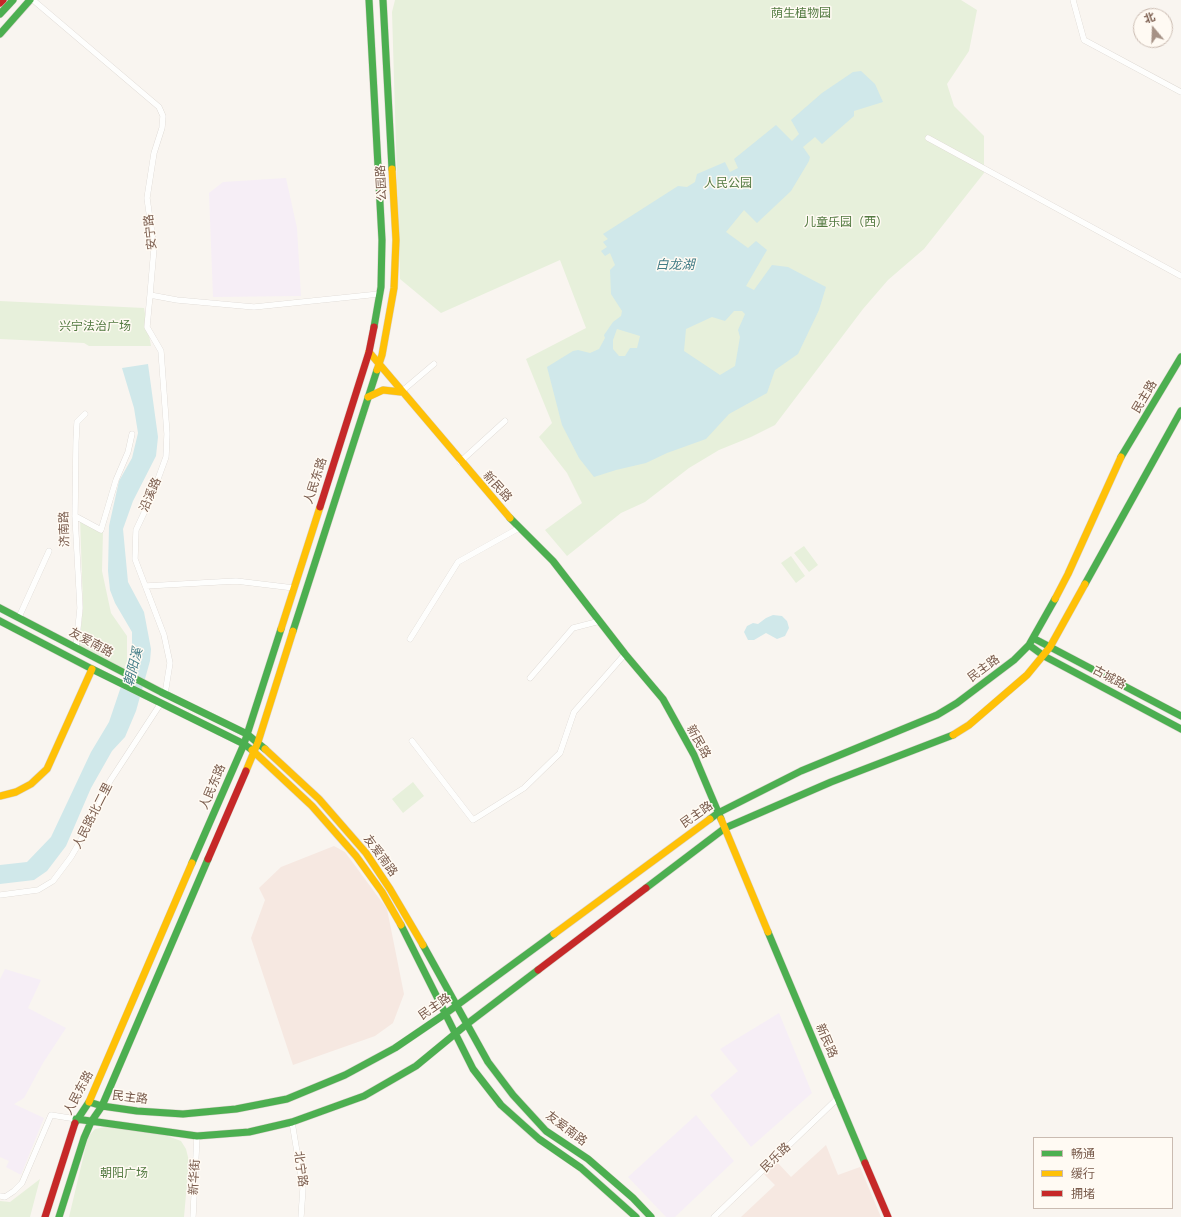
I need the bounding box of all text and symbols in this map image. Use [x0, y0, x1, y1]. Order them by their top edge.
park label: 荫生植物园 [771, 7, 831, 21]
north arrow [1133, 8, 1173, 48]
text: 北 [1142, 9, 1157, 26]
street label: 公园路 [374, 165, 390, 201]
park label: 人民公园 [704, 177, 752, 191]
street label: 安宁路 [142, 213, 160, 251]
park label: 儿童乐园（西） [804, 216, 888, 230]
water label: 白龙湖 [656, 258, 694, 274]
park label: 兴宁法治广场 [59, 320, 131, 334]
street label: 民主路 [1130, 378, 1160, 416]
street label: 人民东路 [302, 456, 330, 506]
street label: 新民路 [480, 469, 514, 505]
street label: 沿溪路 [137, 476, 165, 514]
street label: 济南路 [57, 511, 73, 547]
street label: 友爱南路 [66, 625, 116, 661]
water label: 朝阳溪 [122, 646, 146, 688]
street label: 民主路 [965, 652, 1003, 686]
street label: 古城路 [1090, 663, 1128, 693]
street label: 新民路 [683, 723, 713, 761]
street label: 人民东路 [197, 762, 229, 812]
street label: 人民路北二里 [70, 781, 116, 851]
street label: 民主路 [678, 799, 716, 831]
street label: 友爱南路 [360, 832, 400, 880]
street label: 民主路 [416, 991, 454, 1023]
street label: 新民路 [812, 1022, 840, 1060]
street label: 人民东路 [61, 1068, 97, 1118]
street label: 民主路 [111, 1089, 149, 1107]
street label: 友爱南路 [542, 1109, 590, 1149]
legend [1033, 1137, 1173, 1209]
street label: 民乐路 [758, 1140, 794, 1176]
text: 畅通 [1071, 1146, 1095, 1162]
street label: 北宁路 [290, 1150, 310, 1188]
street label: 新华街 [187, 1159, 203, 1195]
text: 缓行 [1071, 1166, 1095, 1182]
park label: 朝阳广场 [100, 1167, 148, 1181]
text: 拥堵 [1071, 1186, 1095, 1202]

